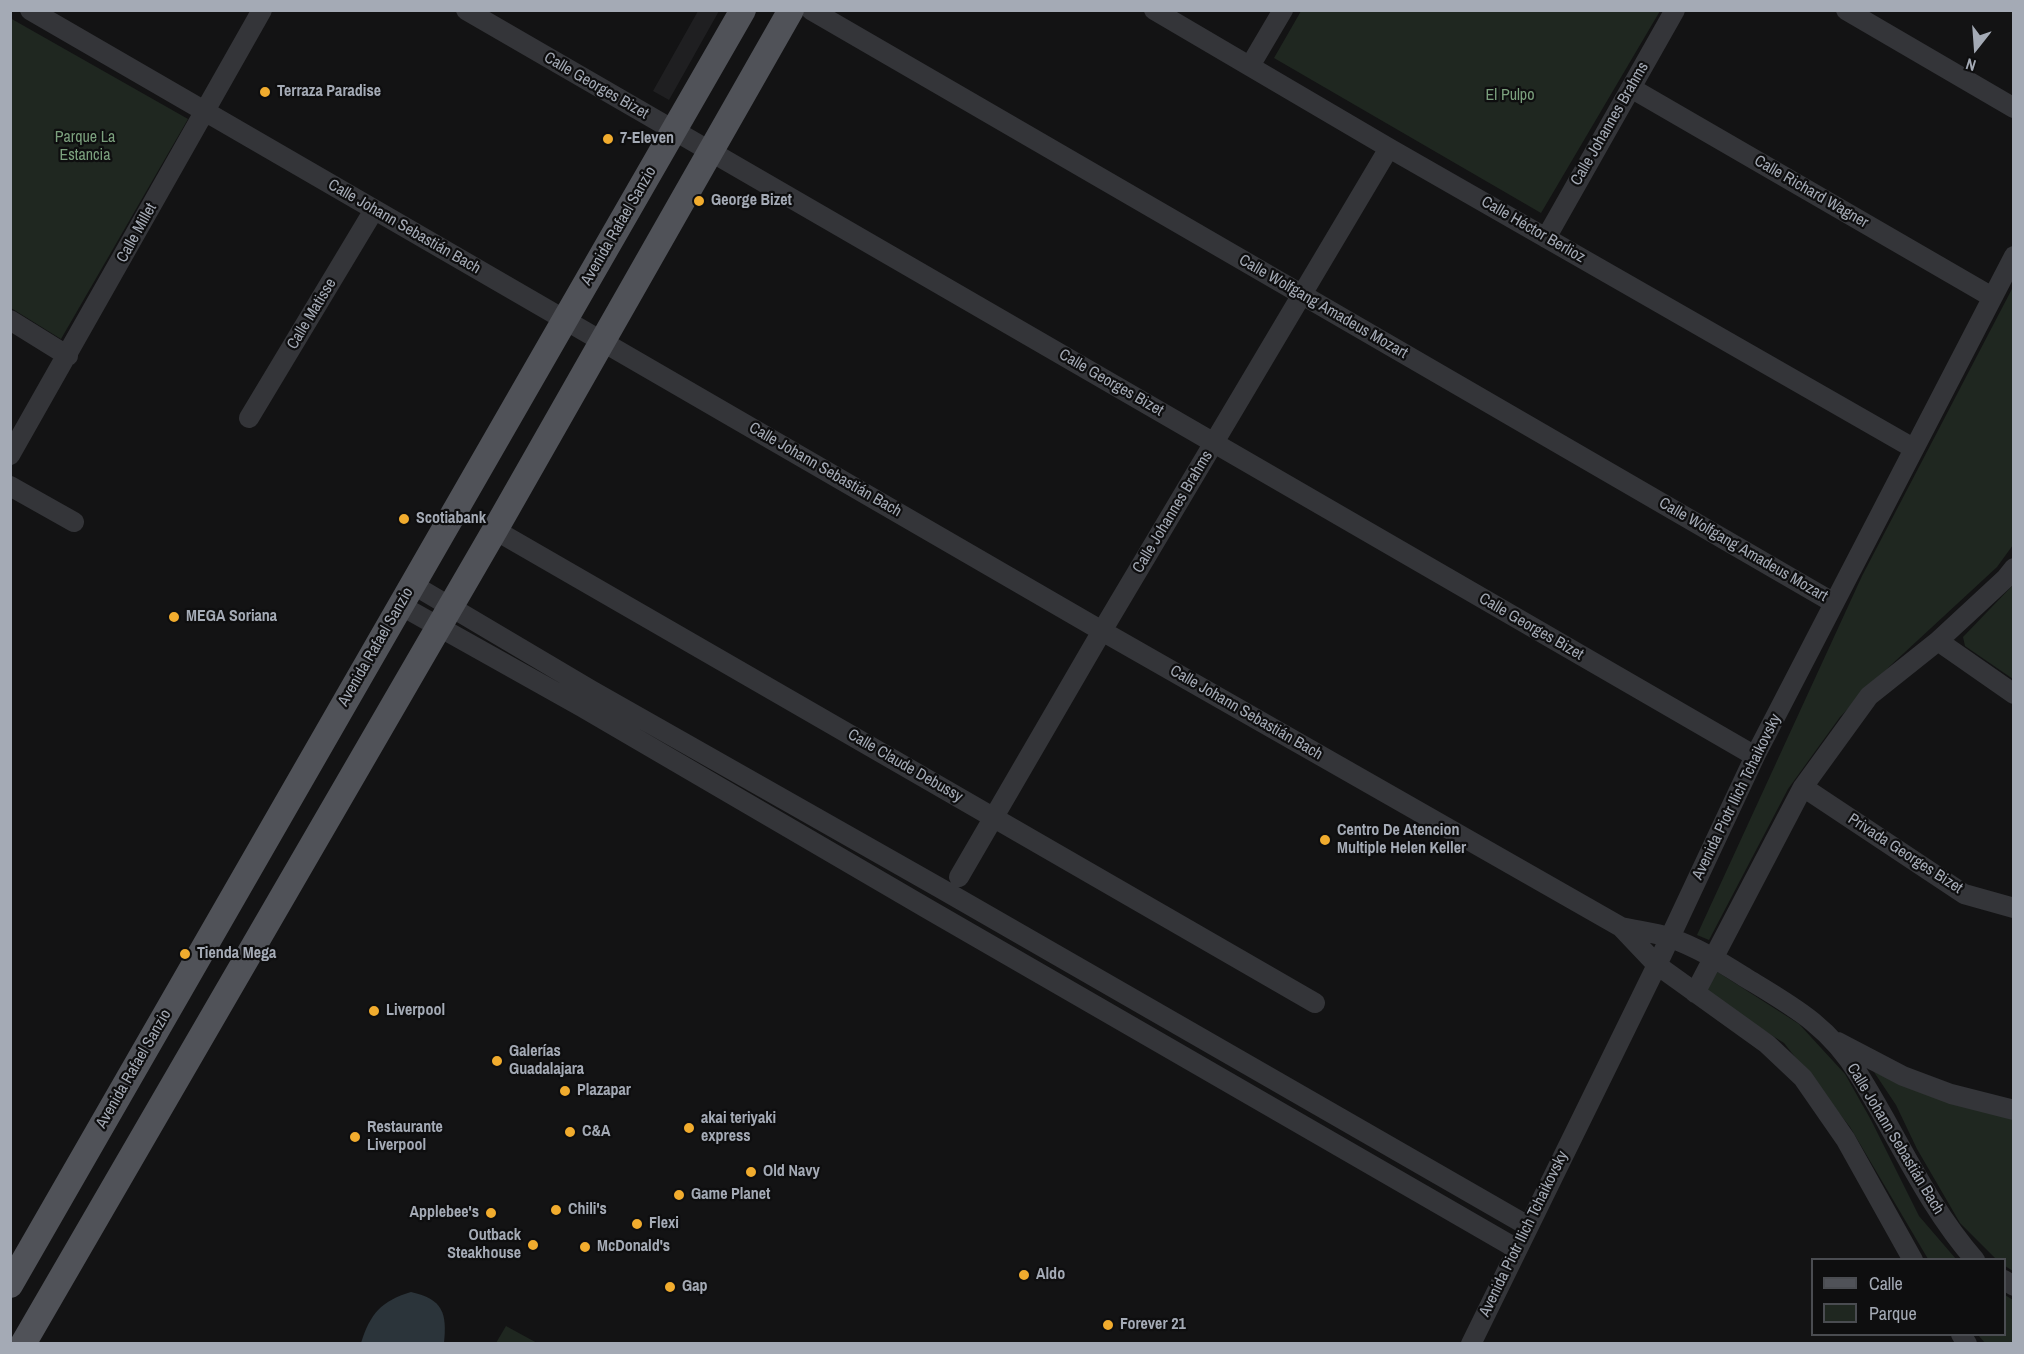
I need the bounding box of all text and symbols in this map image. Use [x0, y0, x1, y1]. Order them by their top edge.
north arrow [1946, 18, 2006, 78]
street label: Calle Georges Bizet [540, 48, 652, 124]
text: N [1963, 53, 1978, 77]
street label: Calle Johannes Brahms [1567, 59, 1653, 189]
place label: Terraza Paradise [277, 82, 381, 102]
marker: Terraza Paradise [258, 85, 272, 99]
park label: El Pulpo [1486, 86, 1534, 106]
park label: Parque La Estancia [55, 128, 115, 166]
place label: 7-Eleven [620, 129, 674, 149]
marker: 7-Eleven [601, 132, 615, 146]
street label: Calle Richard Wagner [1751, 152, 1871, 232]
street label: Avenida Rafael Sanzio [577, 163, 661, 289]
street label: Calle Johann Sebastián Bach [324, 175, 484, 279]
place label: George Bizet [711, 191, 792, 211]
street label: Calle Héctor Berlioz [1478, 193, 1588, 267]
marker: George Bizet [692, 194, 706, 208]
street label: Calle Millet [113, 200, 161, 266]
street label: Calle Wolfgang Amadeus Mozart [1235, 251, 1411, 363]
street label: Calle Matisse [283, 275, 341, 353]
street label: Calle Georges Bizet [1055, 345, 1167, 421]
street label: Calle Johann Sebastián Bach [745, 418, 905, 522]
street label: Calle Johannes Brahms [1129, 447, 1217, 577]
street label: Calle Wolfgang Amadeus Mozart [1655, 494, 1831, 606]
place label: Scotiabank [416, 509, 486, 529]
marker: Scotiabank [397, 512, 411, 526]
street label: Avenida Rafael Sanzio [334, 584, 418, 710]
street label: Calle Georges Bizet [1475, 589, 1587, 665]
place label: MEGA Soriana [186, 607, 277, 627]
marker: MEGA Soriana [167, 610, 181, 624]
street label: Calle Johann Sebastián Bach [1166, 661, 1326, 765]
street label: Avenida Piotr Ilich Tchaikovsky [1688, 711, 1786, 883]
street label: Calle Claude Debussy [844, 725, 966, 807]
street label: Privada Georges Bizet [1844, 810, 1966, 898]
place label: Centro De Atencion Multiple Helen Keller [1337, 821, 1466, 859]
marker: Centro De Atencion Multiple Helen Keller [1318, 833, 1332, 847]
place label: Tienda Mega [197, 944, 276, 964]
marker: Tienda Mega [178, 947, 192, 961]
place label: Liverpool [386, 1001, 445, 1021]
marker: Liverpool [367, 1004, 381, 1018]
street label: Avenida Rafael Sanzio [92, 1006, 176, 1132]
place label: Galerías Guadalajara [509, 1042, 584, 1080]
marker: Galerías Guadalajara [490, 1054, 504, 1068]
street label: Calle Johann Sebastián Bach [1842, 1060, 1948, 1218]
place label: Plazapar [577, 1081, 631, 1101]
marker: Plazapar [558, 1084, 572, 1098]
place label: akai teriyaki express [701, 1109, 776, 1147]
place label: Restaurante Liverpool [367, 1118, 443, 1156]
marker: akai teriyaki express [682, 1121, 696, 1135]
place label: C&A [582, 1122, 610, 1142]
marker: C&A [563, 1125, 577, 1139]
marker: Restaurante Liverpool [348, 1130, 362, 1144]
street label: Avenida Piotr Ilich Tchaikovsky [1475, 1148, 1573, 1320]
place label: Old Navy [763, 1162, 820, 1182]
marker: Old Navy [744, 1165, 758, 1179]
place label: Game Planet [691, 1185, 770, 1205]
marker: Game Planet [672, 1188, 686, 1202]
place label: Chili's [568, 1200, 607, 1220]
place label: Applebee's [410, 1203, 479, 1223]
marker: Chili's [549, 1203, 563, 1217]
marker: Applebee's [484, 1206, 498, 1220]
place label: Flexi [649, 1214, 679, 1234]
marker: Flexi [630, 1217, 644, 1231]
place label: Outback Steakhouse [447, 1226, 521, 1264]
place label: McDonald's [597, 1237, 670, 1257]
marker: Outback Steakhouse [526, 1238, 540, 1252]
marker: McDonald's [578, 1240, 592, 1254]
legend [1811, 1258, 2006, 1336]
place label: Aldo [1036, 1265, 1065, 1285]
marker: Aldo [1017, 1268, 1031, 1282]
text: Calle [1869, 1271, 1903, 1296]
place label: Gap [682, 1277, 708, 1297]
marker: Gap [663, 1280, 677, 1294]
text: Parque [1869, 1301, 1917, 1326]
place label: Forever 21 [1120, 1315, 1186, 1335]
marker: Forever 21 [1101, 1318, 1115, 1332]

